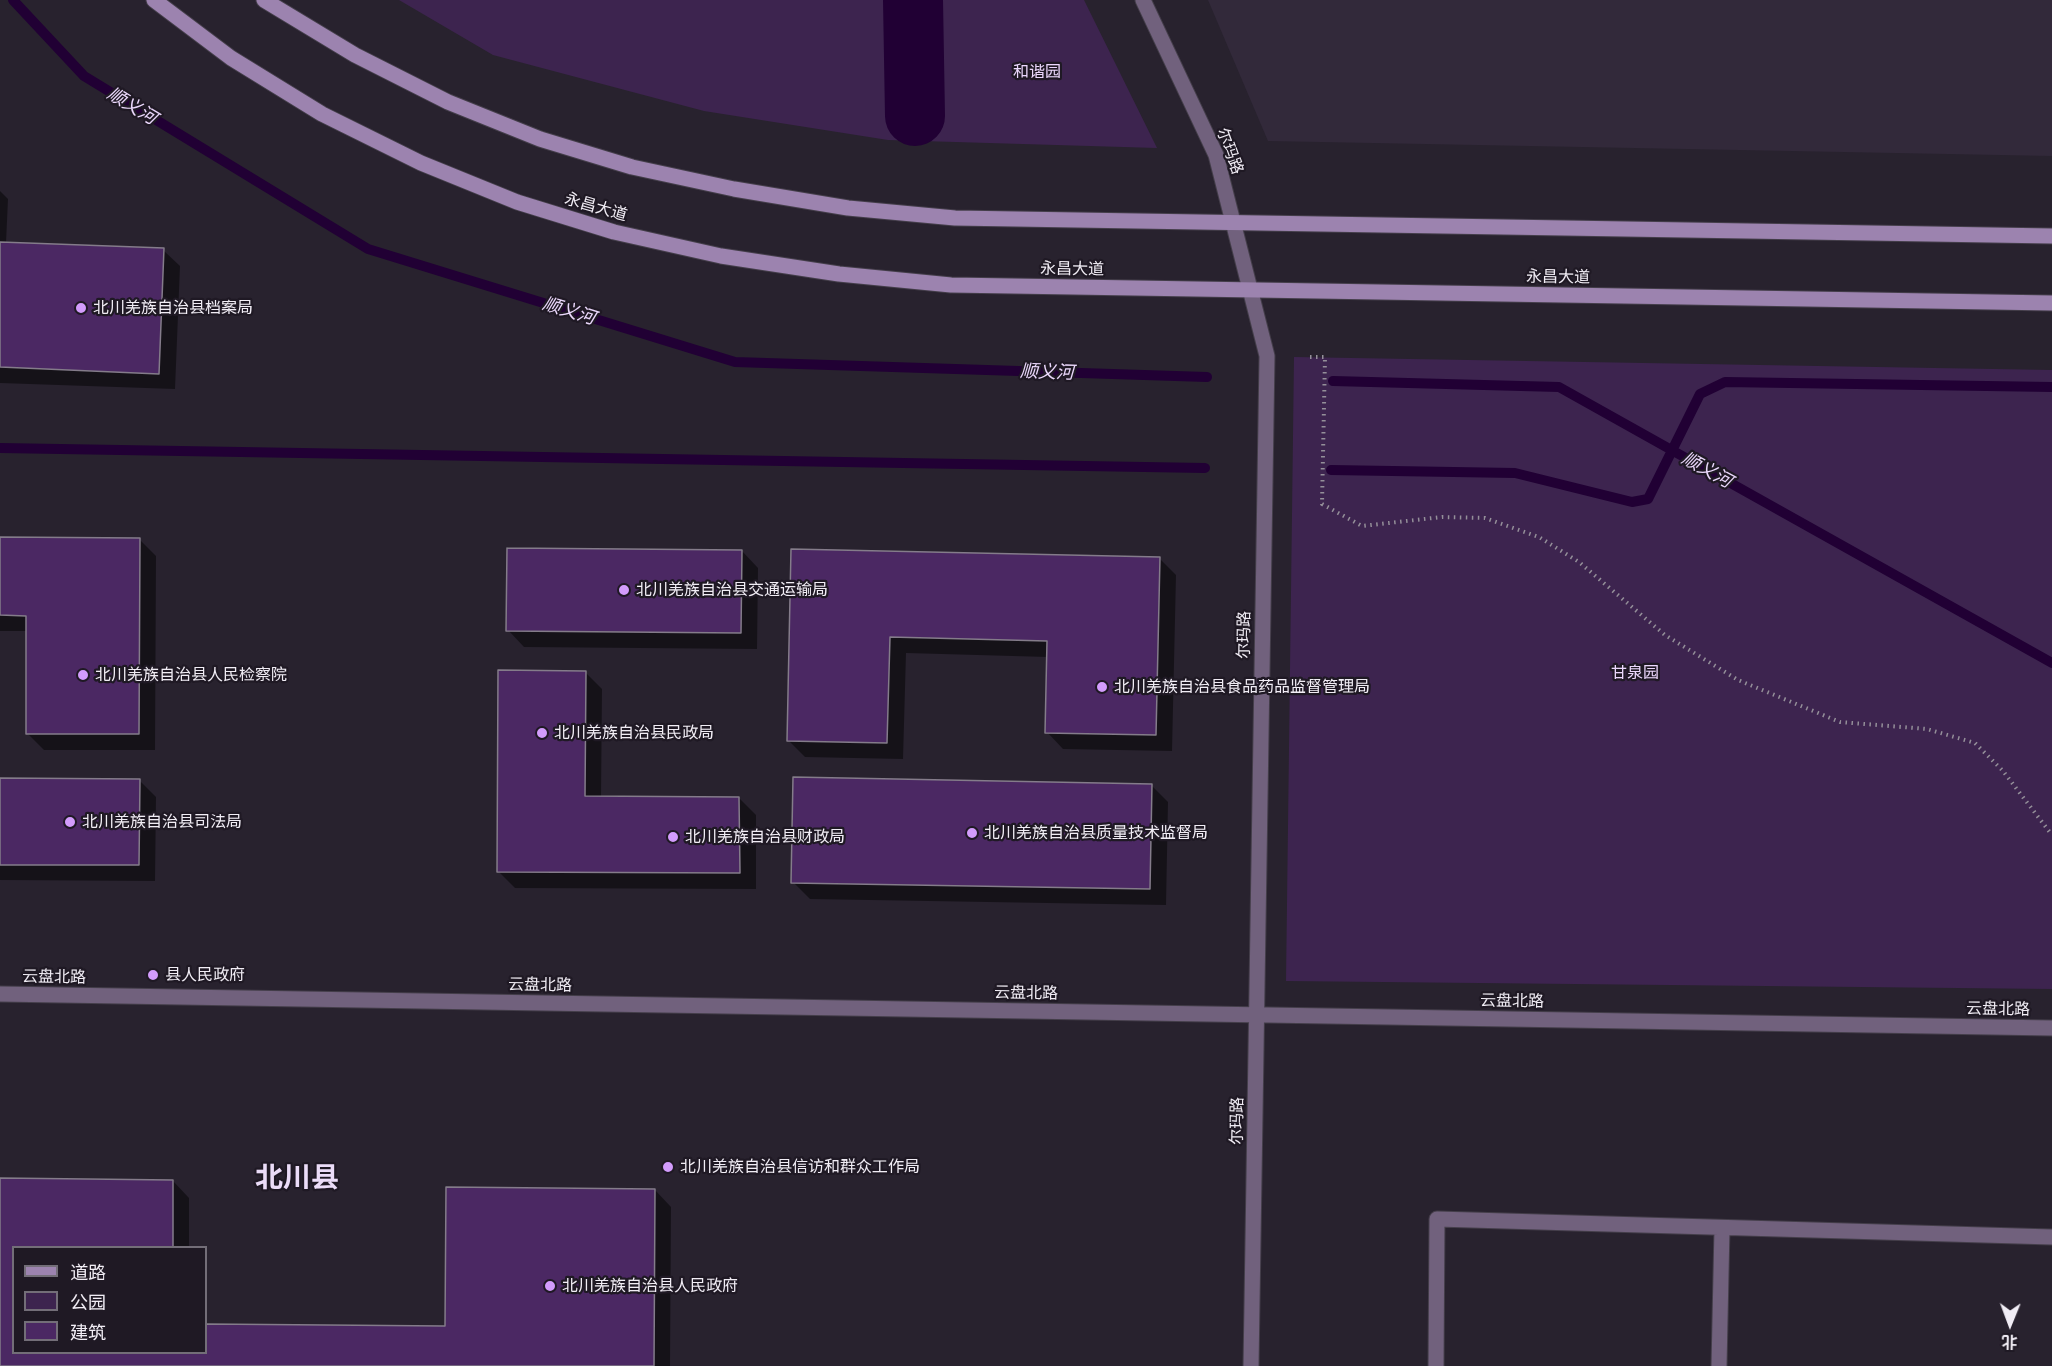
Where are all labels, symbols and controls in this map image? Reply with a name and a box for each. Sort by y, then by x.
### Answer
park label: 和谐园 [1013,62,1061,82]
water label: 顺义河 [103,83,161,129]
street label: 尔玛路 [1213,125,1247,177]
street label: 永昌大道 [563,189,629,225]
street label: 永昌大道 [1040,259,1104,279]
street label: 永昌大道 [1526,267,1590,287]
water label: 顺义河 [540,293,598,329]
place label: 北川羌族自治县档案局 [93,298,253,318]
marker: 北川羌族自治县档案局 [74,301,88,315]
water label: 顺义河 [1020,360,1074,384]
water label: 顺义河 [1678,447,1736,493]
place label: 北川羌族自治县交通运输局 [636,580,828,600]
marker: 北川羌族自治县交通运输局 [617,583,631,597]
street label: 尔玛路 [1234,611,1254,659]
park label: 甘泉园 [1611,663,1659,683]
place label: 北川羌族自治县人民检察院 [95,665,287,685]
marker: 北川羌族自治县人民检察院 [76,668,90,682]
place label: 北川羌族自治县食品药品监督管理局 [1114,677,1370,697]
marker: 北川羌族自治县食品药品监督管理局 [1095,680,1109,694]
place label: 北川羌族自治县民政局 [554,723,714,743]
marker: 北川羌族自治县民政局 [535,726,549,740]
place label: 北川羌族自治县司法局 [82,812,242,832]
marker: 北川羌族自治县司法局 [63,815,77,829]
place label: 北川羌族自治县质量技术监督局 [984,823,1208,843]
marker: 北川羌族自治县质量技术监督局 [965,826,979,840]
place label: 北川羌族自治县财政局 [685,827,845,847]
marker: 北川羌族自治县财政局 [666,830,680,844]
place label: 县人民政府 [165,965,245,985]
street label: 云盘北路 [22,967,86,987]
marker: 县人民政府 [146,968,160,982]
street label: 云盘北路 [508,975,572,995]
street label: 云盘北路 [994,983,1058,1003]
street label: 云盘北路 [1480,991,1544,1011]
street label: 云盘北路 [1966,999,2030,1019]
street label: 尔玛路 [1227,1097,1247,1145]
place label: 北川羌族自治县信访和群众工作局 [680,1157,920,1177]
marker: 北川羌族自治县信访和群众工作局 [661,1160,675,1174]
district label: 北川县 [255,1161,339,1195]
legend [12,1246,207,1354]
text: 道路 [70,1261,106,1283]
place label: 北川羌族自治县人民政府 [562,1276,738,1296]
marker: 北川羌族自治县人民政府 [543,1279,557,1293]
text: 公园 [70,1291,106,1313]
north arrow [1980,1294,2040,1354]
text: 建筑 [70,1321,106,1343]
text: 北 [2002,1332,2018,1352]

